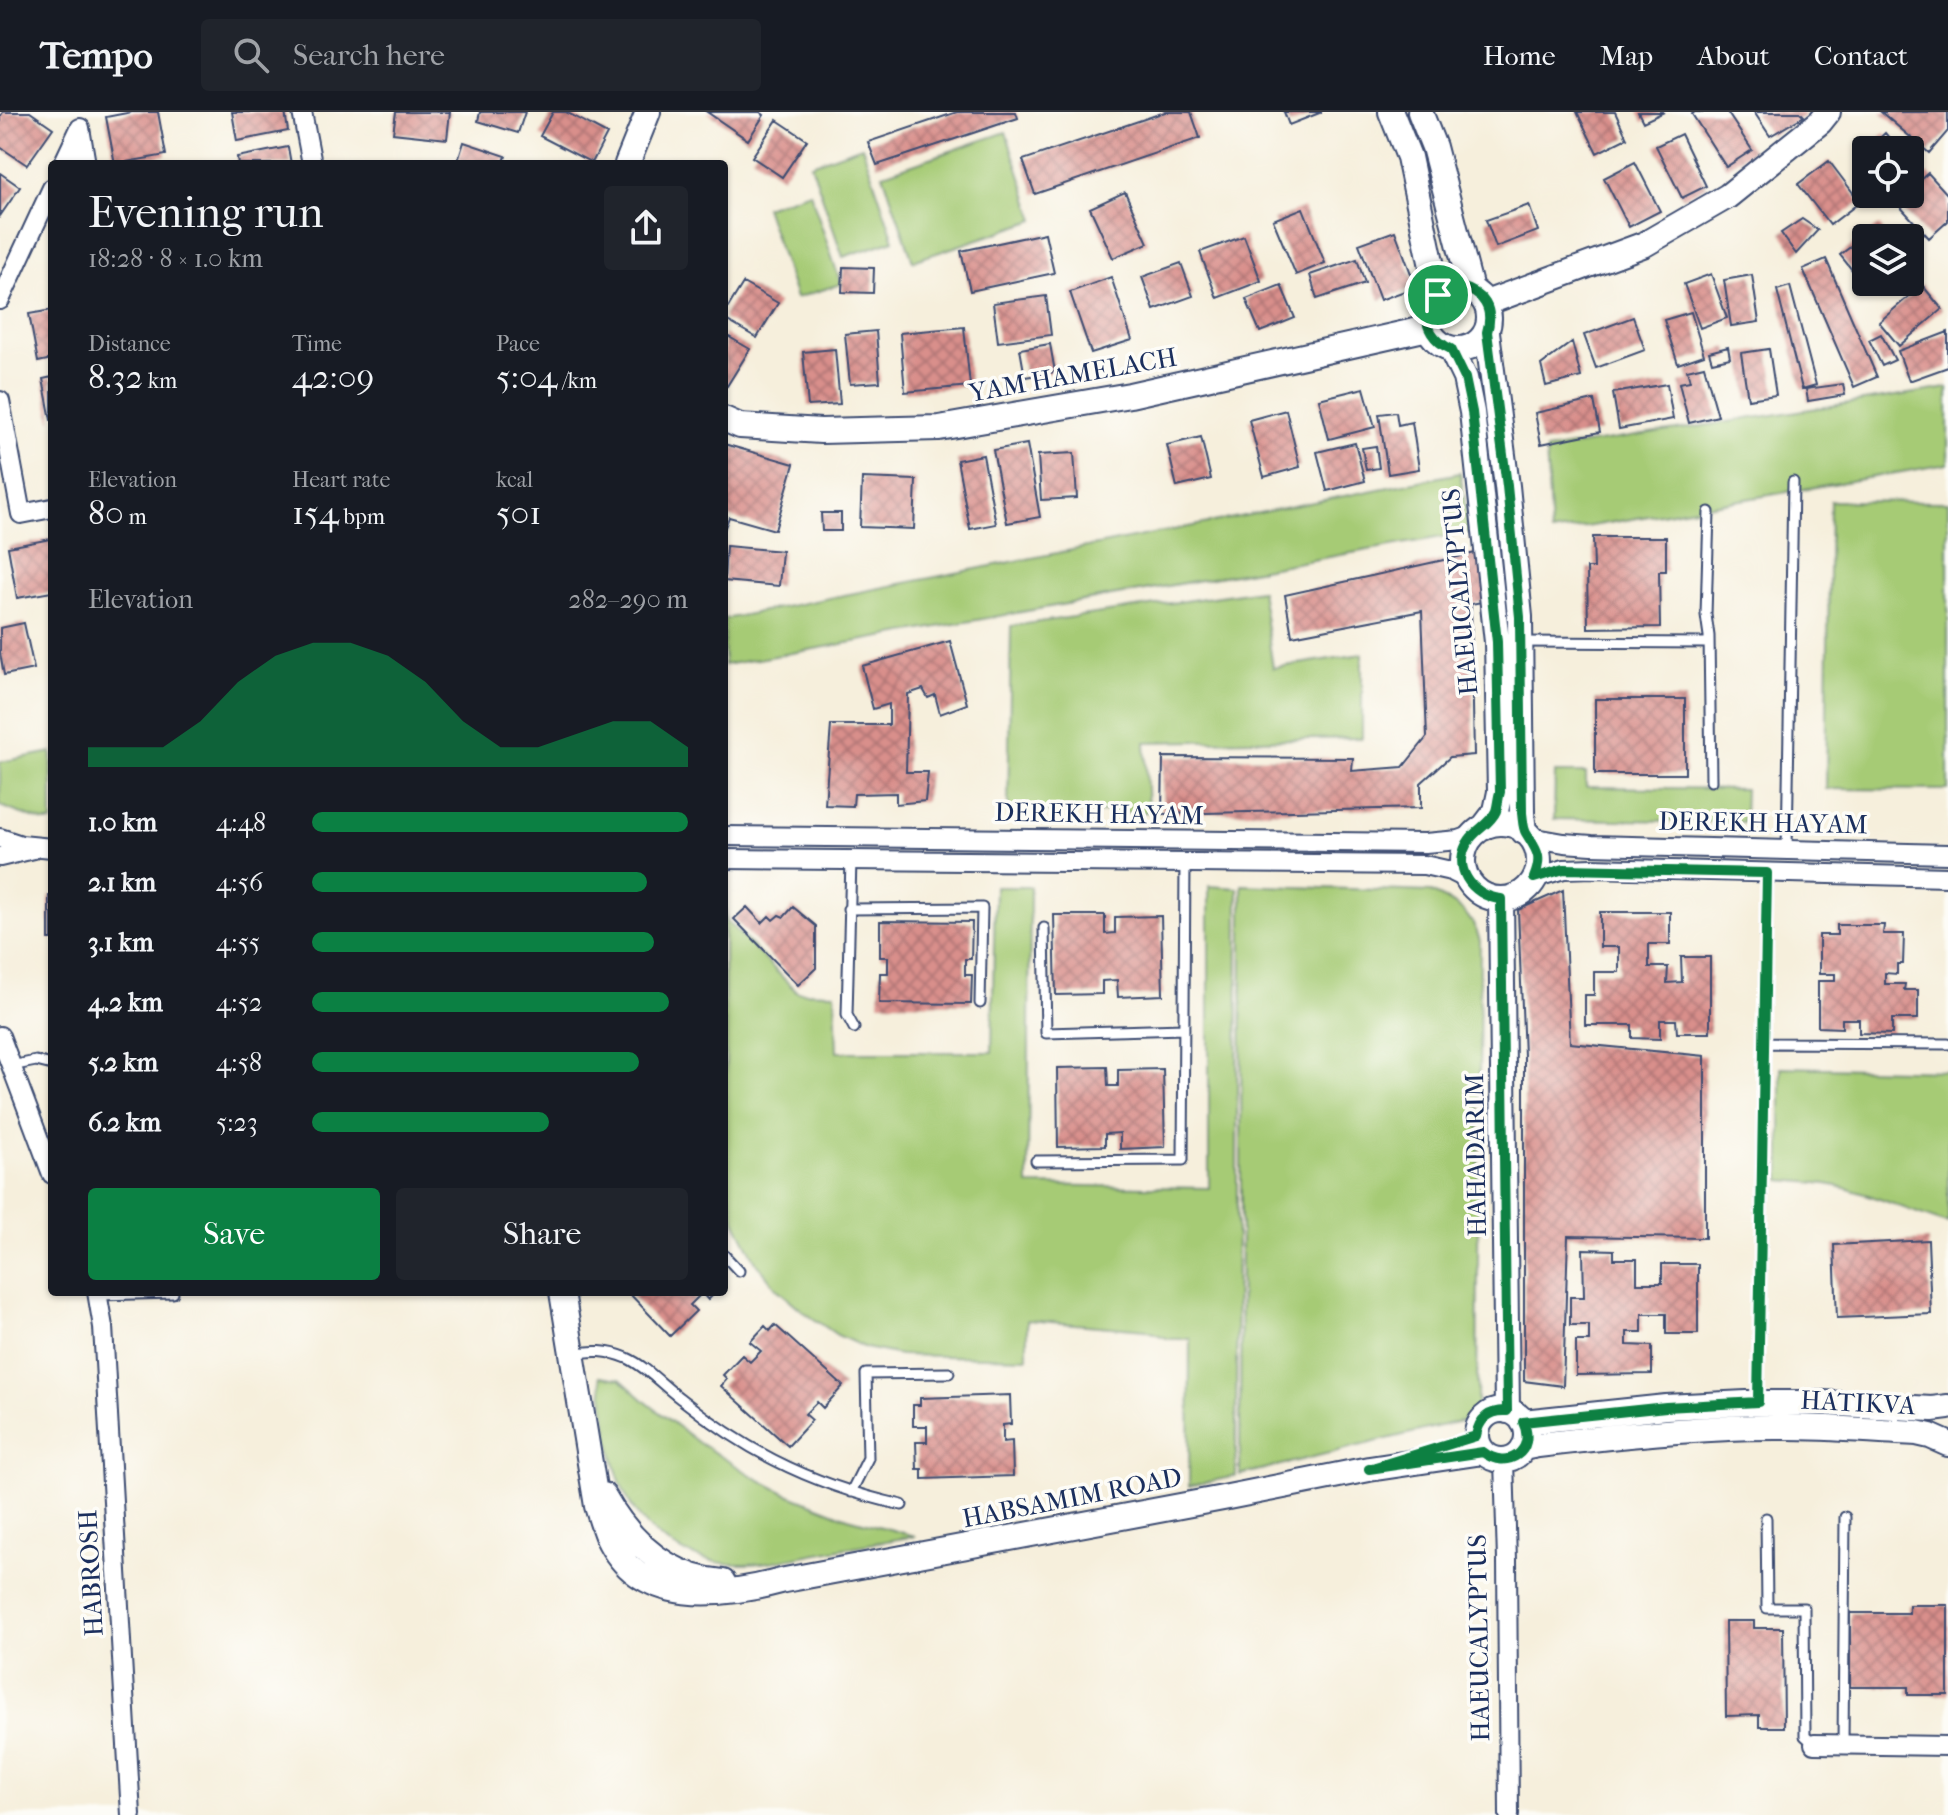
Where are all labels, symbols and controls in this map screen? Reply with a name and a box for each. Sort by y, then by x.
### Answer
search box [201,19,761,91]
text: Tempo [40,33,153,78]
icon: search [229,33,273,77]
text: Search here [293,38,445,73]
text: Home [1483,39,1556,72]
text: Map [1600,39,1653,72]
text: About [1697,39,1770,72]
text: Contact [1814,39,1908,72]
map controls [1852,136,1924,296]
button: locate [1852,136,1924,208]
button: share [604,186,688,270]
text: Evening run [88,187,323,238]
button: layers [1852,224,1924,296]
text: 18:28 · 8 × 1.0 km [88,243,263,274]
pin [1404,261,1472,329]
icon: arrive [1416,273,1460,317]
text: Distance [88,331,171,357]
text: Time [292,331,342,357]
text: Pace [496,331,540,357]
street label: YAM HAMELACH [966,341,1179,409]
text: 8.32 [88,357,143,397]
text: 42:09 [292,357,374,397]
text: 5:04 [496,357,557,397]
text: km [143,368,177,394]
text: /km [557,368,597,394]
text: Elevation [88,467,177,493]
text: Heart rate [292,467,391,493]
text: kcal [496,467,533,493]
street label: HAEUCALYPTUS [1436,487,1484,697]
text: 80 [88,493,124,533]
text: 154 [292,493,339,533]
text: 501 [496,493,541,533]
text: m [124,504,147,530]
text: bpm [339,504,385,530]
text: Elevation [88,584,193,615]
text: 282–290 m [568,584,688,615]
street label: DEREKH HAYAM [994,797,1204,831]
street label: DEREKH HAYAM [1658,806,1868,840]
text: 1.0 km [88,807,157,838]
text: 4:48 [216,807,266,838]
text: 2.1 km [88,867,156,898]
text: 4:56 [216,867,263,898]
text: 3.1 km [88,927,154,958]
text: 4:55 [216,927,260,958]
text: 4.2 km [88,987,163,1018]
text: 4:52 [216,987,262,1018]
text: 5.2 km [88,1047,158,1078]
text: 4:58 [216,1047,262,1078]
street label: HAHADARIM [1459,1073,1493,1237]
text: 6.2 km [88,1107,161,1138]
text: 5:23 [216,1107,258,1138]
button: Save [88,1188,380,1280]
button: Share [396,1188,688,1280]
street label: HATIKVA [1800,1385,1917,1422]
street label: HABSAMIM ROAD [960,1462,1184,1534]
street label: HABROSH [72,1509,110,1637]
street label: HAEUCALYPTUS [1462,1534,1496,1742]

